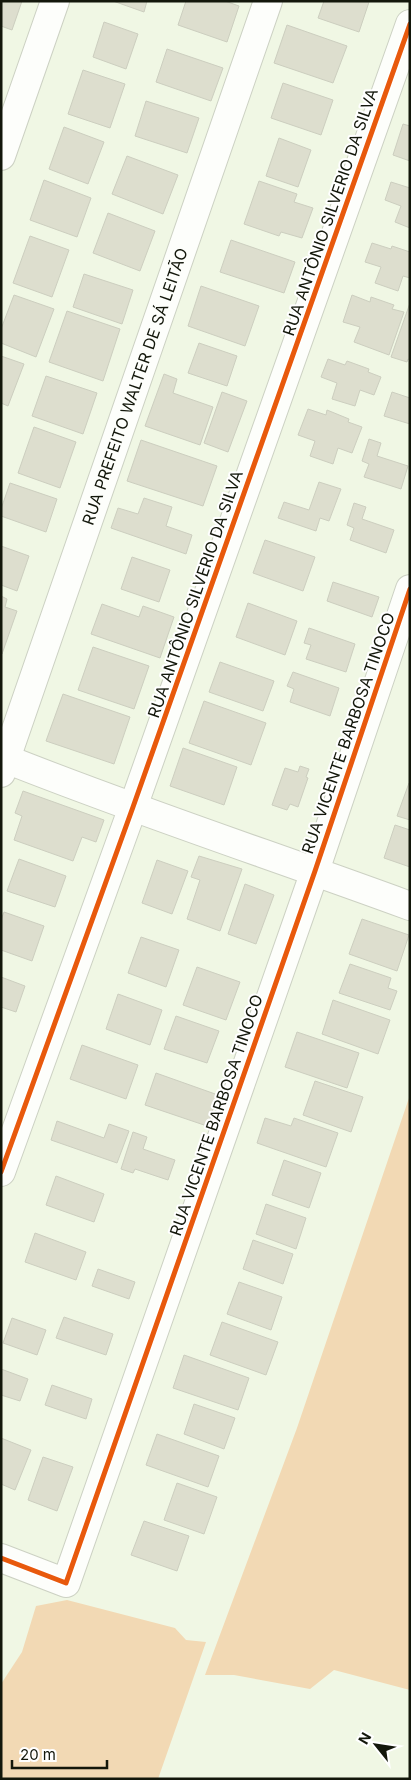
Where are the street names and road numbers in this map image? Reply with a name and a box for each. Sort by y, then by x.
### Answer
street label: RUA ANTÔNIO SILVERIO DA SILVA [278,86,382,338]
street label: RUA PREFEITO WALTER DE SÁ LEITÃO [78,245,192,528]
street label: RUA ANTÔNIO SILVERIO DA SILVA [143,468,247,720]
street label: RUA VICENTE BARBOSA TINOCO [297,610,399,856]
street label: RUA VICENTE BARBOSA TINOCO [165,992,267,1238]

